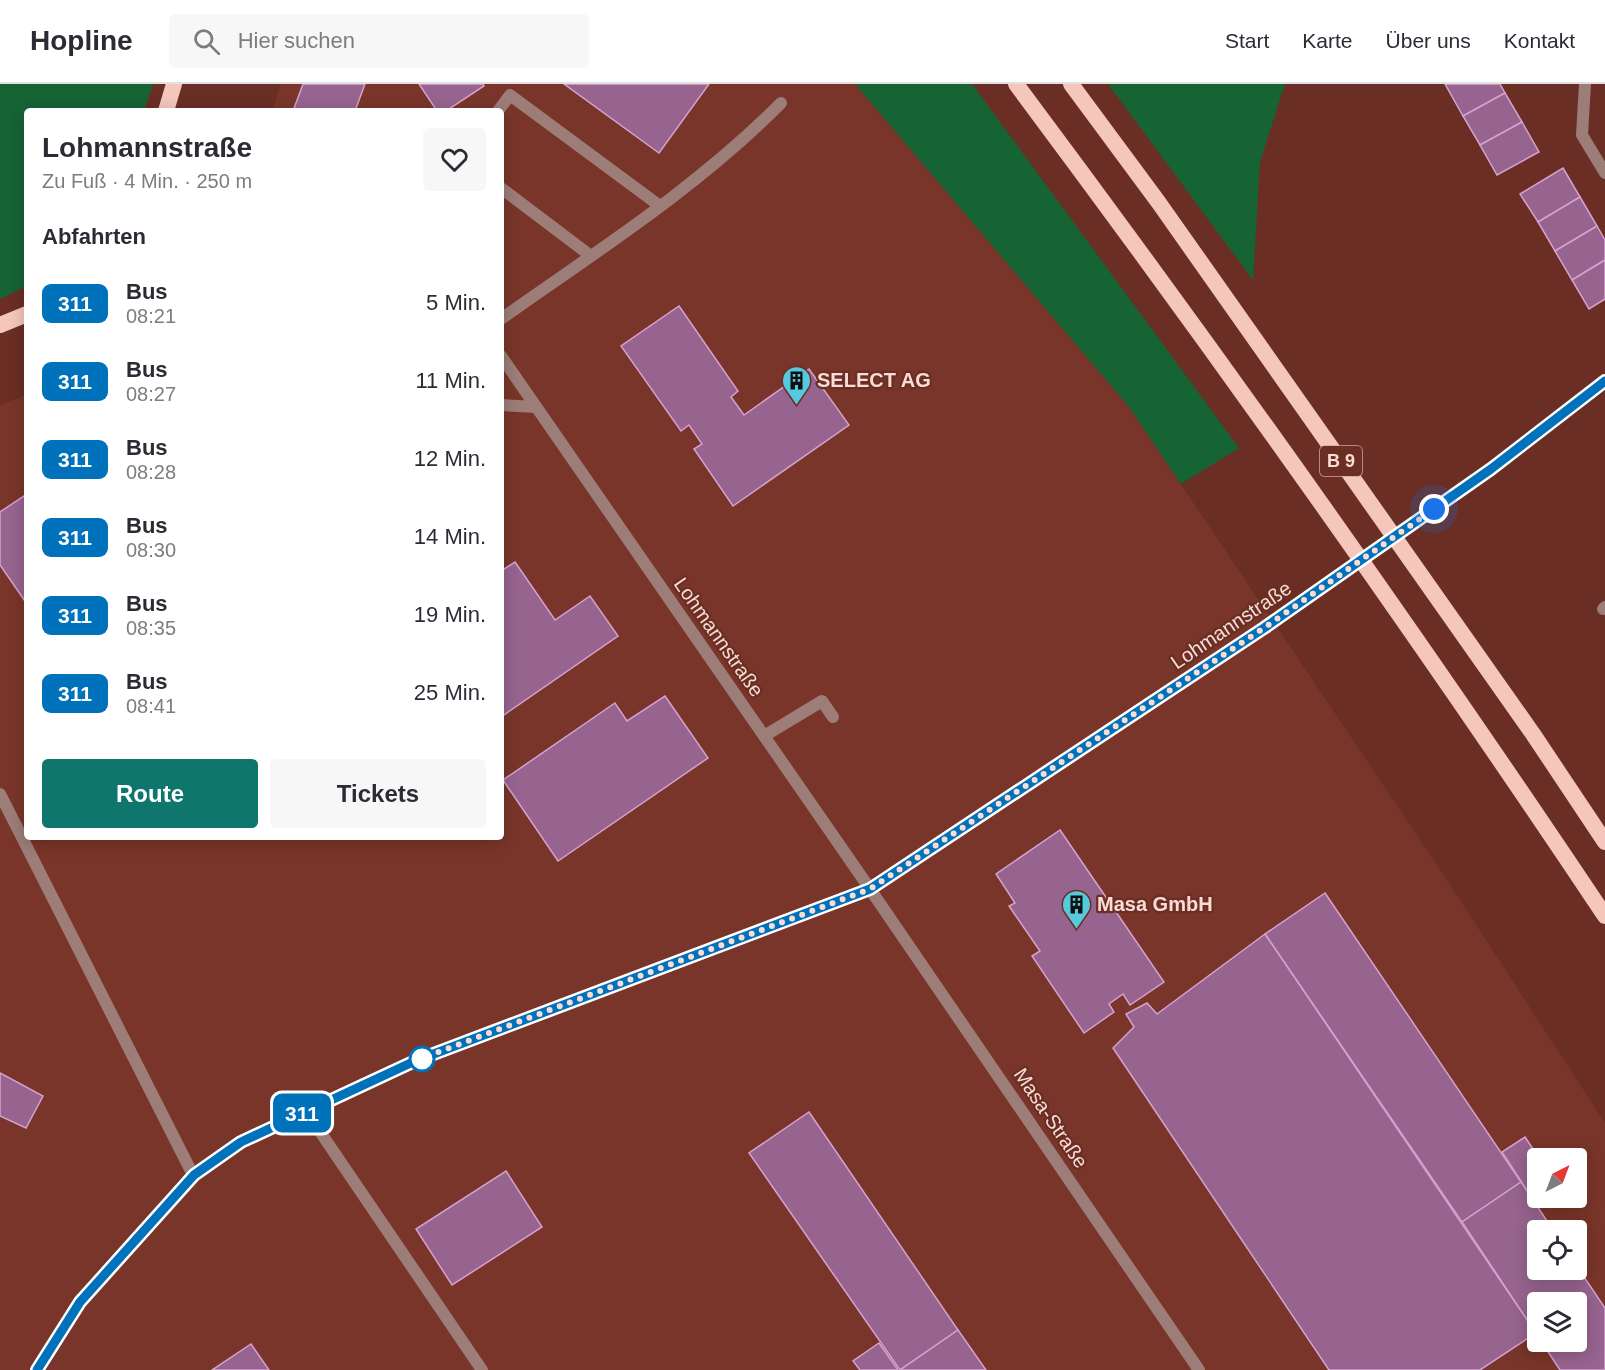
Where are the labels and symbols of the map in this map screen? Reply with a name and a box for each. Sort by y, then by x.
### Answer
building icon: SELECT AG [780,364,812,406]
place label: SELECT AG [817,369,931,391]
road number: B 9 [1320,446,1362,476]
your location [1419,494,1449,524]
street label: Lohmannstraße [670,573,768,701]
street label: Lohmannstraße [1167,577,1295,673]
building icon: Masa GmbH [1060,888,1092,930]
place label: Masa GmbH [1097,893,1213,915]
unlabelled marker [409,1046,435,1072]
street label: Masa-Straße [1010,1064,1092,1172]
line badge: 311 [268,1094,336,1132]
north arrow [1527,1148,1587,1208]

